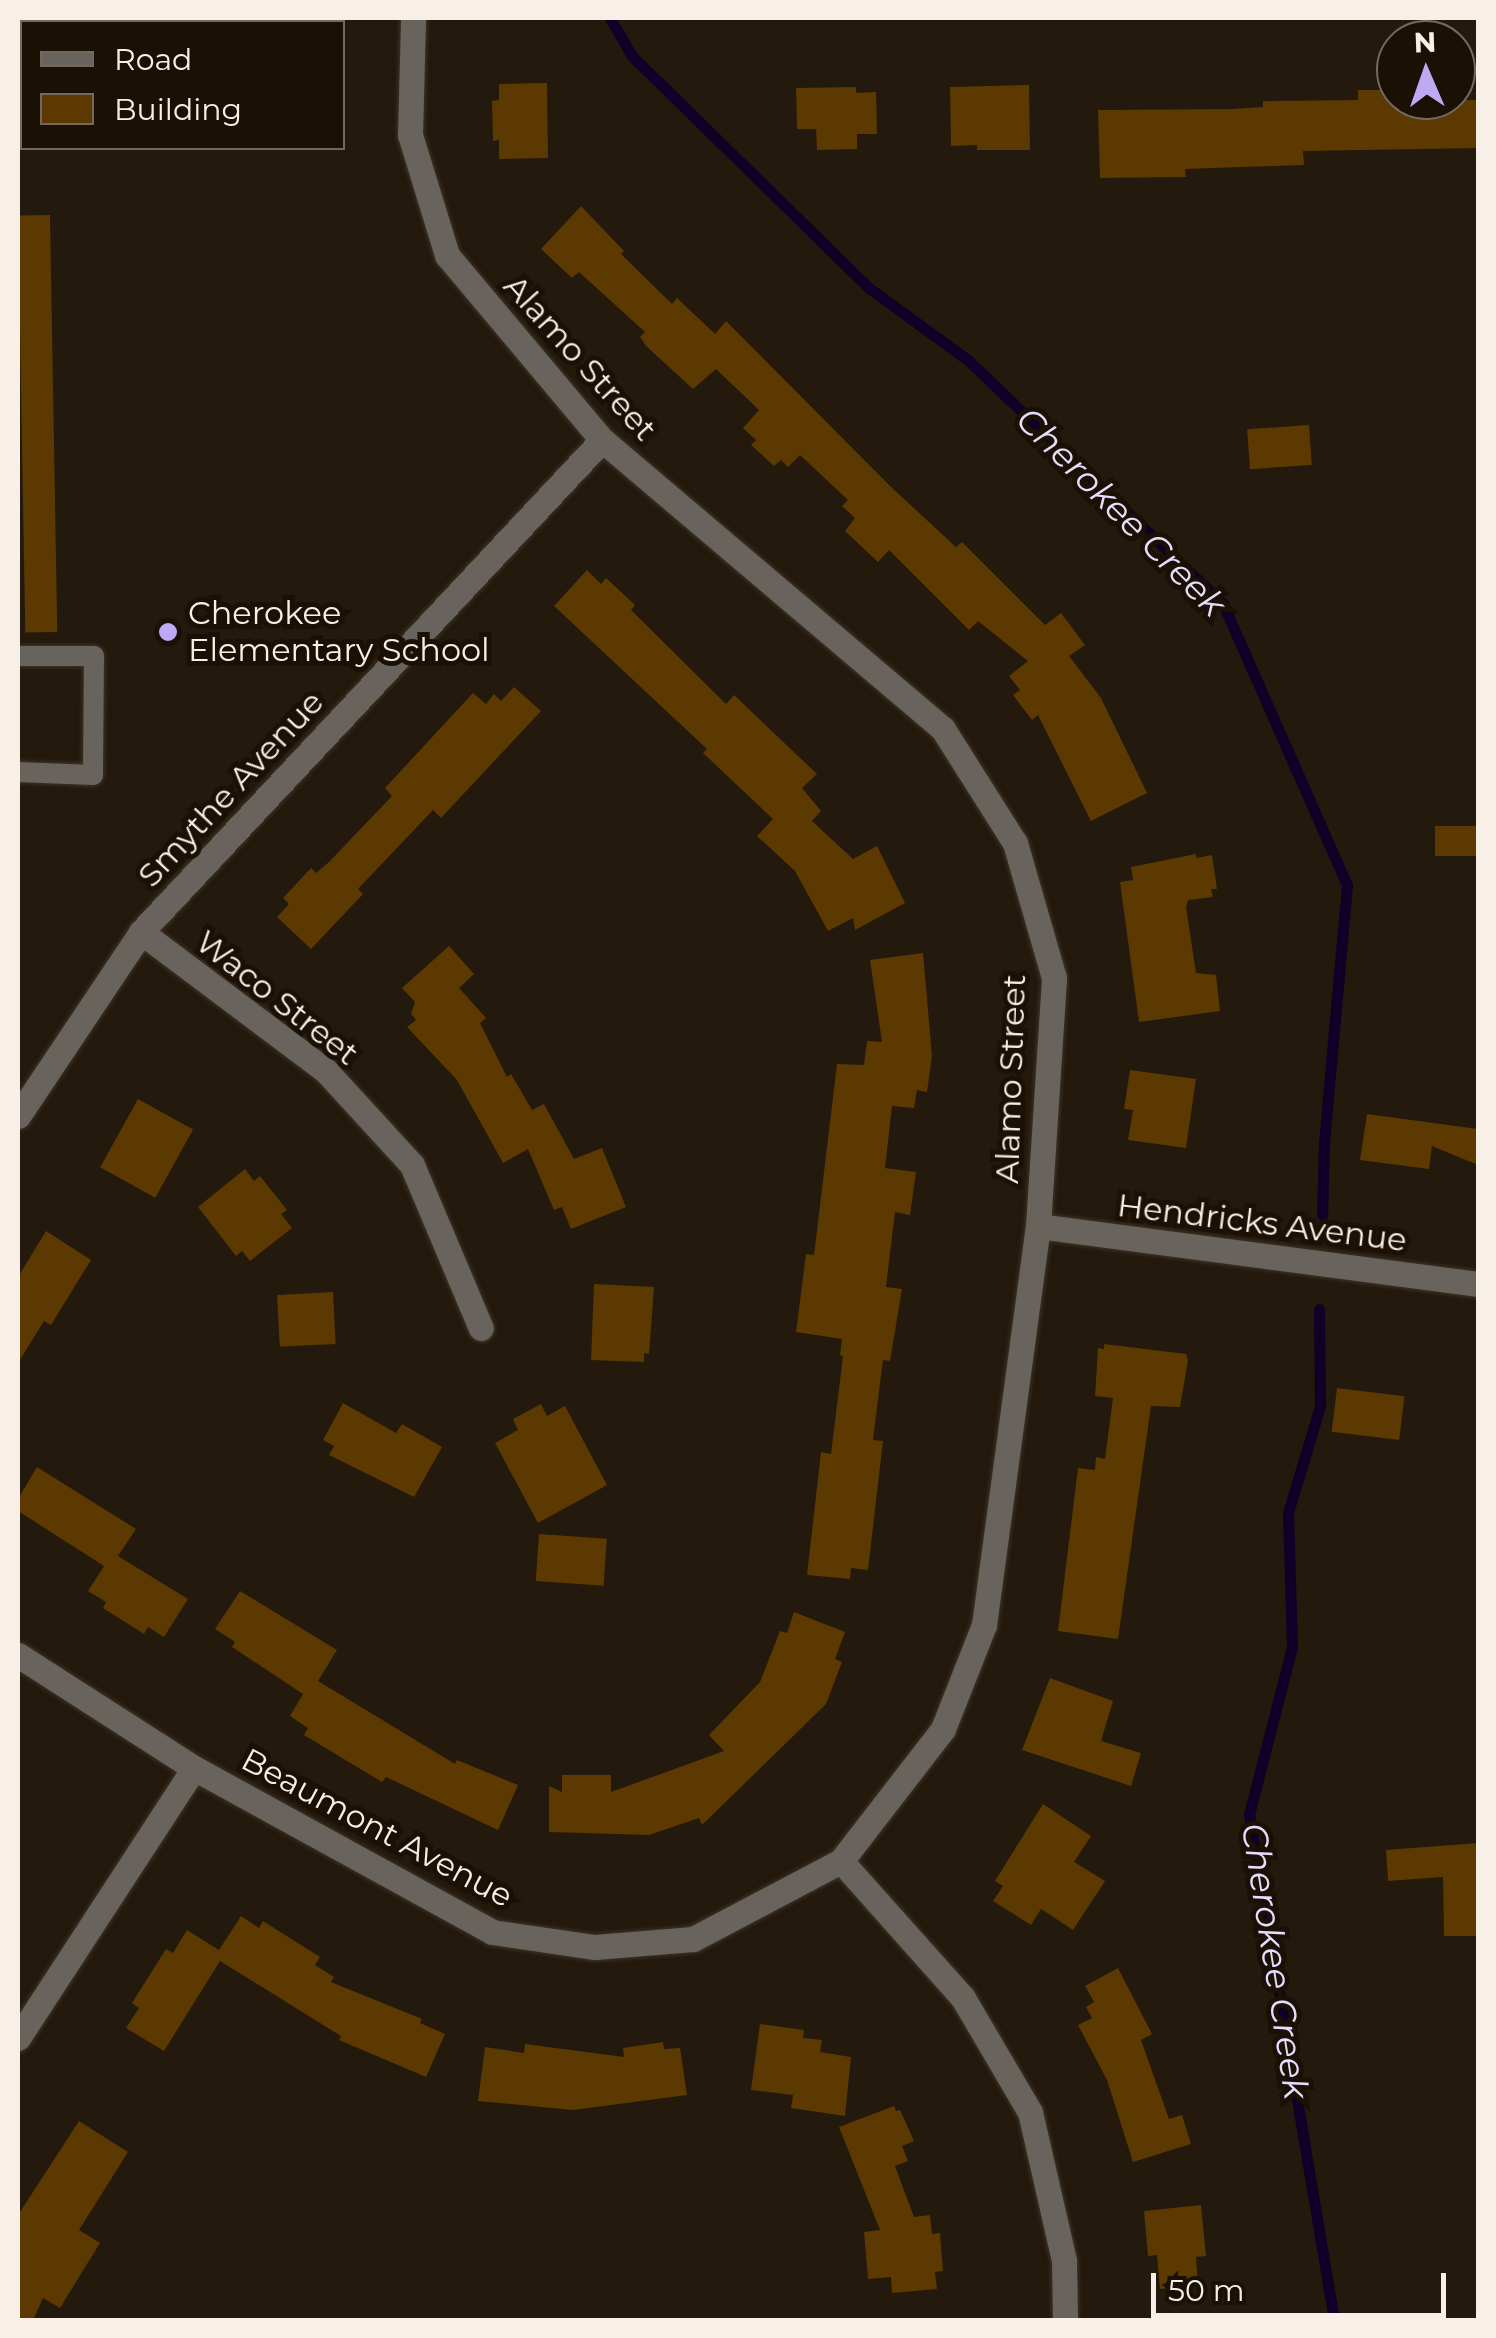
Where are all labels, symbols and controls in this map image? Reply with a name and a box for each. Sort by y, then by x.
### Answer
legend [20,20,345,150]
north arrow [1376,20,1476,120]
text: N [1413,25,1437,59]
text: Road [114,41,192,78]
text: Building [114,91,242,128]
street label: Alamo Street [496,267,664,449]
water label: Cherokee Creek [1008,399,1234,625]
place label: Cherokee Elementary School [188,595,490,670]
marker: Cherokee Elementary School [157,621,179,643]
street label: Smythe Avenue [130,683,332,895]
street label: Waco Street [188,923,366,1073]
street label: Alamo Street [988,974,1034,1184]
street label: Hendricks Avenue [1115,1186,1409,1260]
street label: Beaumont Avenue [235,1740,519,1916]
water label: Cherokee Creek [1232,1820,1318,2102]
scale bar [1156,2253,1451,2315]
text: 50 m [1168,2272,1245,2309]

